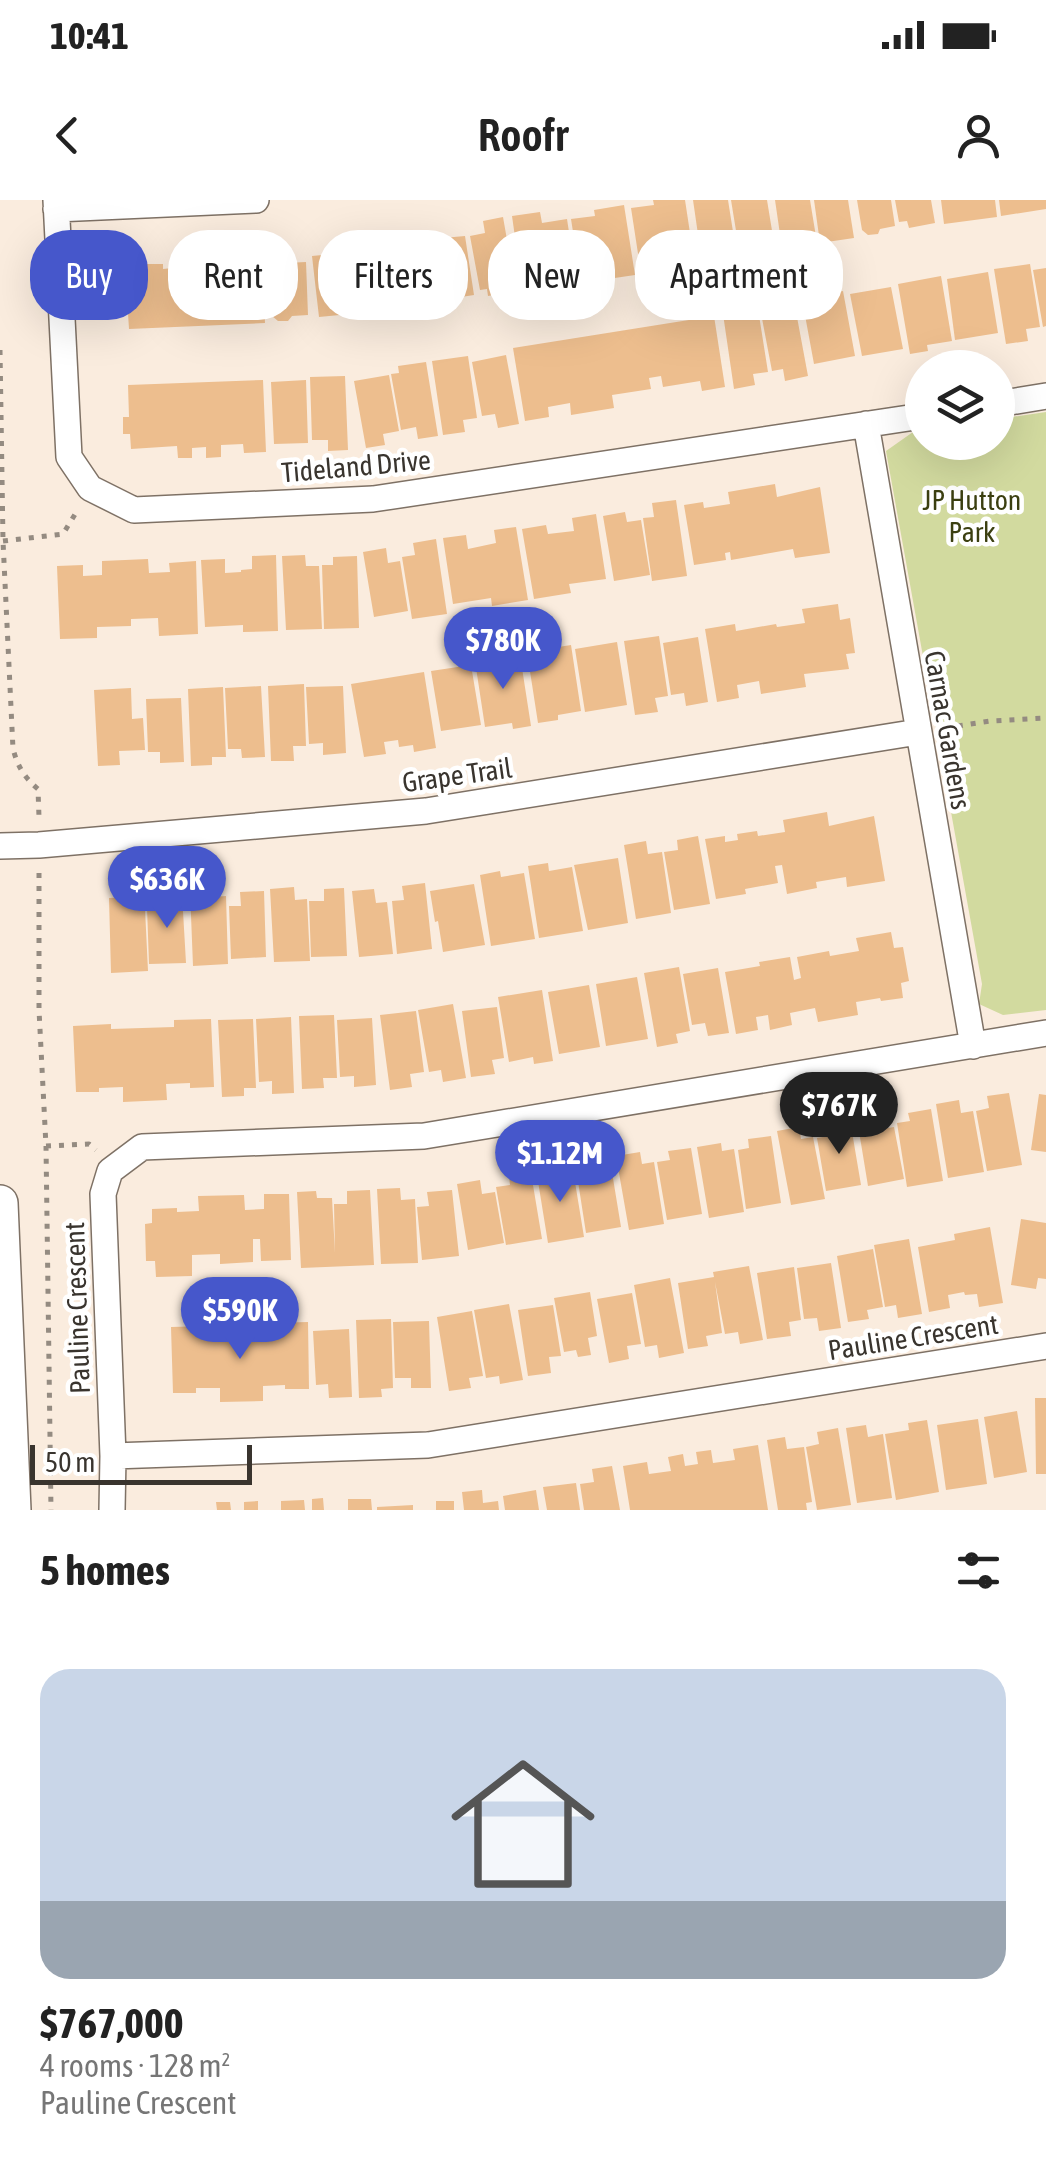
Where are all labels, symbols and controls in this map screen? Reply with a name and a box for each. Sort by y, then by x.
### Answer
text: 10:41 [50,14,129,57]
icon: back [40,108,95,163]
icon: person [951,108,1006,163]
text: Roofr [478,109,568,161]
chip: Buy [30,230,148,320]
chip: Rent [168,230,298,320]
chip: Filters [318,230,468,320]
chip: New [488,230,615,320]
chip: Apartment [635,230,843,320]
map controls [905,350,1015,460]
button: layers [905,350,1015,460]
street label: Tideland Drive [280,444,432,488]
park label: JP Hutton Park [923,484,1021,548]
pin: $780K [433,607,573,692]
text: $780K [466,621,540,658]
street label: Carnac Gardens [918,648,978,812]
street label: Grape Trail [400,751,515,799]
pin: $636K [97,846,237,931]
text: $636K [130,860,204,897]
pin: $767K [769,1072,909,1157]
text: $767K [802,1086,876,1123]
pin: $1.12M [479,1120,641,1205]
text: $1.12M [517,1134,603,1171]
street label: Pauline Crescent [58,1222,96,1394]
pin: $590K [170,1277,310,1362]
text: $590K [203,1291,277,1328]
street label: Pauline Crescent [826,1308,1000,1366]
scale bar [30,1440,252,1484]
text: 50 m [45,1446,95,1478]
icon: filters [951,1543,1006,1598]
text: 5 homes [40,1546,170,1594]
icon: home [433,1734,613,1914]
text: $767,000 [40,1999,184,2047]
text: 4 rooms · 128 m² [40,2047,230,2084]
text: Pauline Crescent [40,2084,236,2121]

